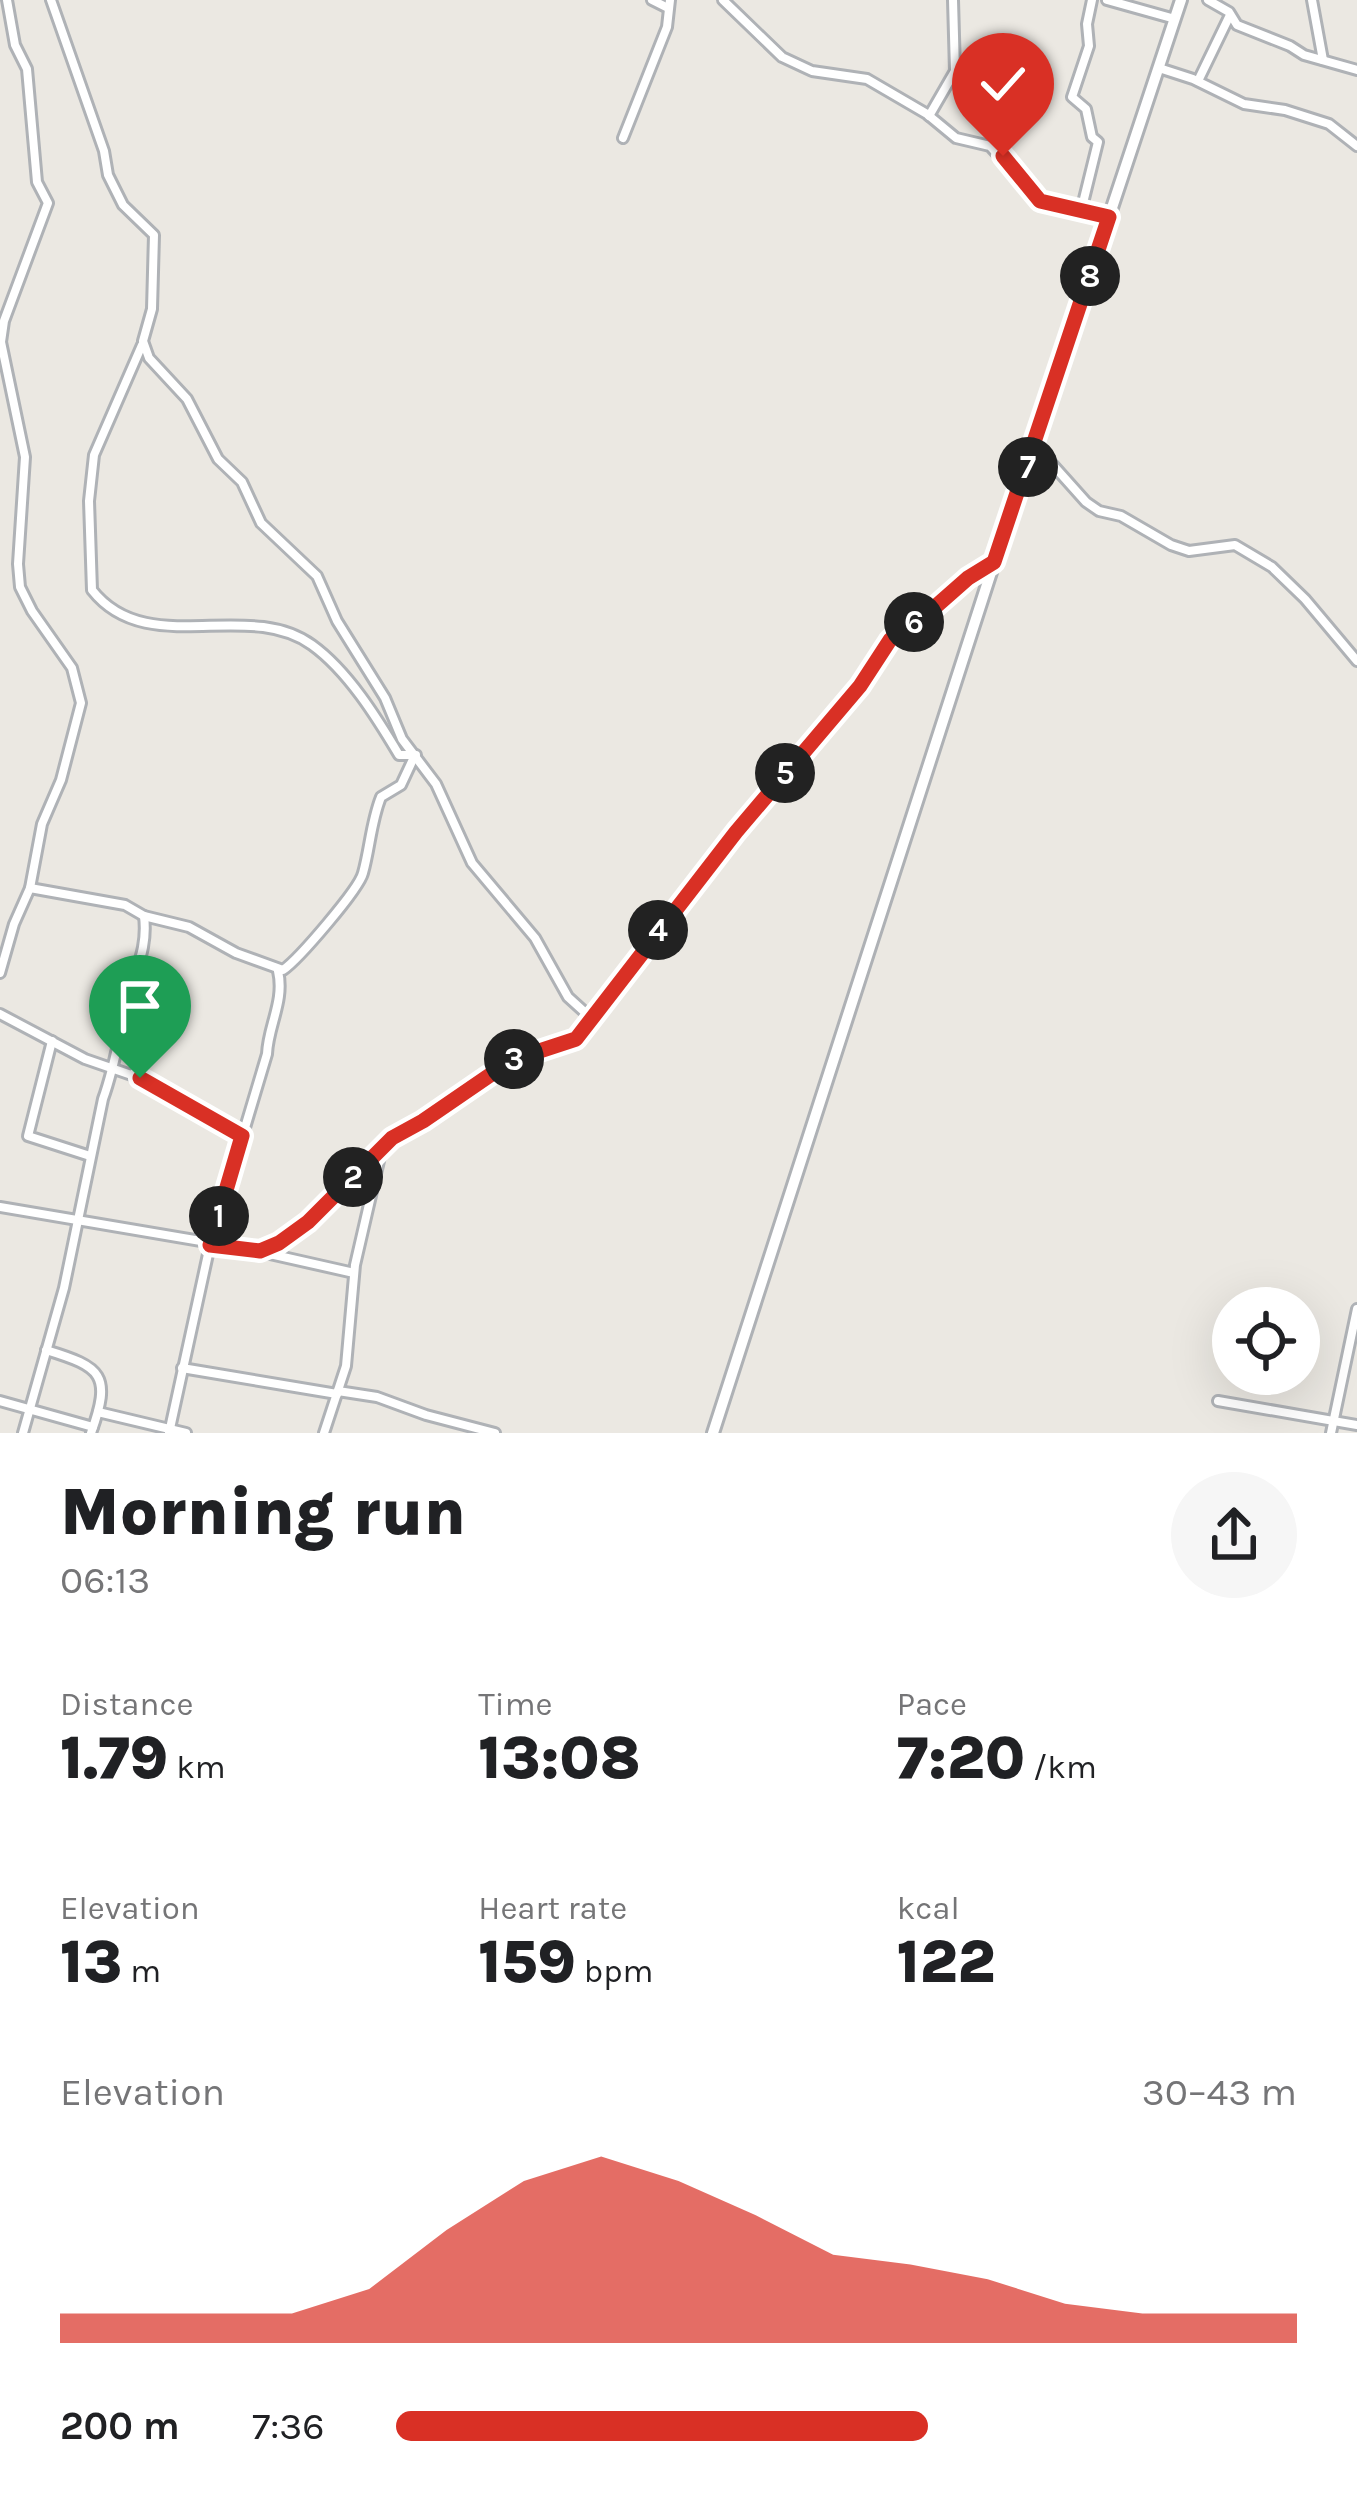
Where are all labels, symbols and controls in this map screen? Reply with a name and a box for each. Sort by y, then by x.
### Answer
pin [952,33,1054,156]
icon: check [970,51,1036,117]
pin: 8 [1060,246,1120,306]
text: 8 [1079,257,1101,295]
pin: 7 [998,437,1058,497]
text: 7 [1020,448,1036,486]
pin: 6 [884,592,944,652]
text: 6 [904,603,924,641]
pin: 5 [755,743,815,803]
text: 5 [775,754,795,792]
pin: 4 [628,900,688,960]
text: 4 [648,911,668,949]
pin [89,955,191,1078]
icon: arrive [107,973,173,1039]
pin: 3 [484,1029,544,1089]
text: 3 [504,1040,524,1078]
pin: 2 [323,1147,383,1207]
text: 2 [343,1158,363,1196]
pin: 1 [189,1186,249,1246]
text: 1 [213,1197,225,1235]
map controls [1212,1287,1320,1395]
button: locate [1212,1287,1320,1395]
button: share [1171,1472,1297,1598]
text: Morning run [60,1473,466,1551]
text: 06:13 [60,1557,150,1603]
text: Distance [60,1685,193,1723]
text: Time [478,1685,553,1723]
text: Pace [897,1685,967,1723]
text: 1.79 [60,1723,168,1793]
text: 13:08 [478,1723,641,1793]
text: 7:20 [897,1723,1025,1793]
text: km [168,1748,226,1786]
text: /km [1025,1748,1097,1786]
text: Elevation [60,1889,200,1927]
text: Heart rate [478,1889,627,1927]
text: kcal [897,1889,960,1927]
text: 13 [60,1927,122,1997]
text: 159 [478,1927,576,1997]
text: 122 [897,1927,996,1997]
text: m [122,1952,161,1990]
text: bpm [576,1952,653,1990]
text: Elevation [60,2069,225,2115]
text: 30–43 m [1142,2069,1297,2115]
text: 200 m [60,2403,180,2449]
text: 7:36 [252,2403,325,2449]

